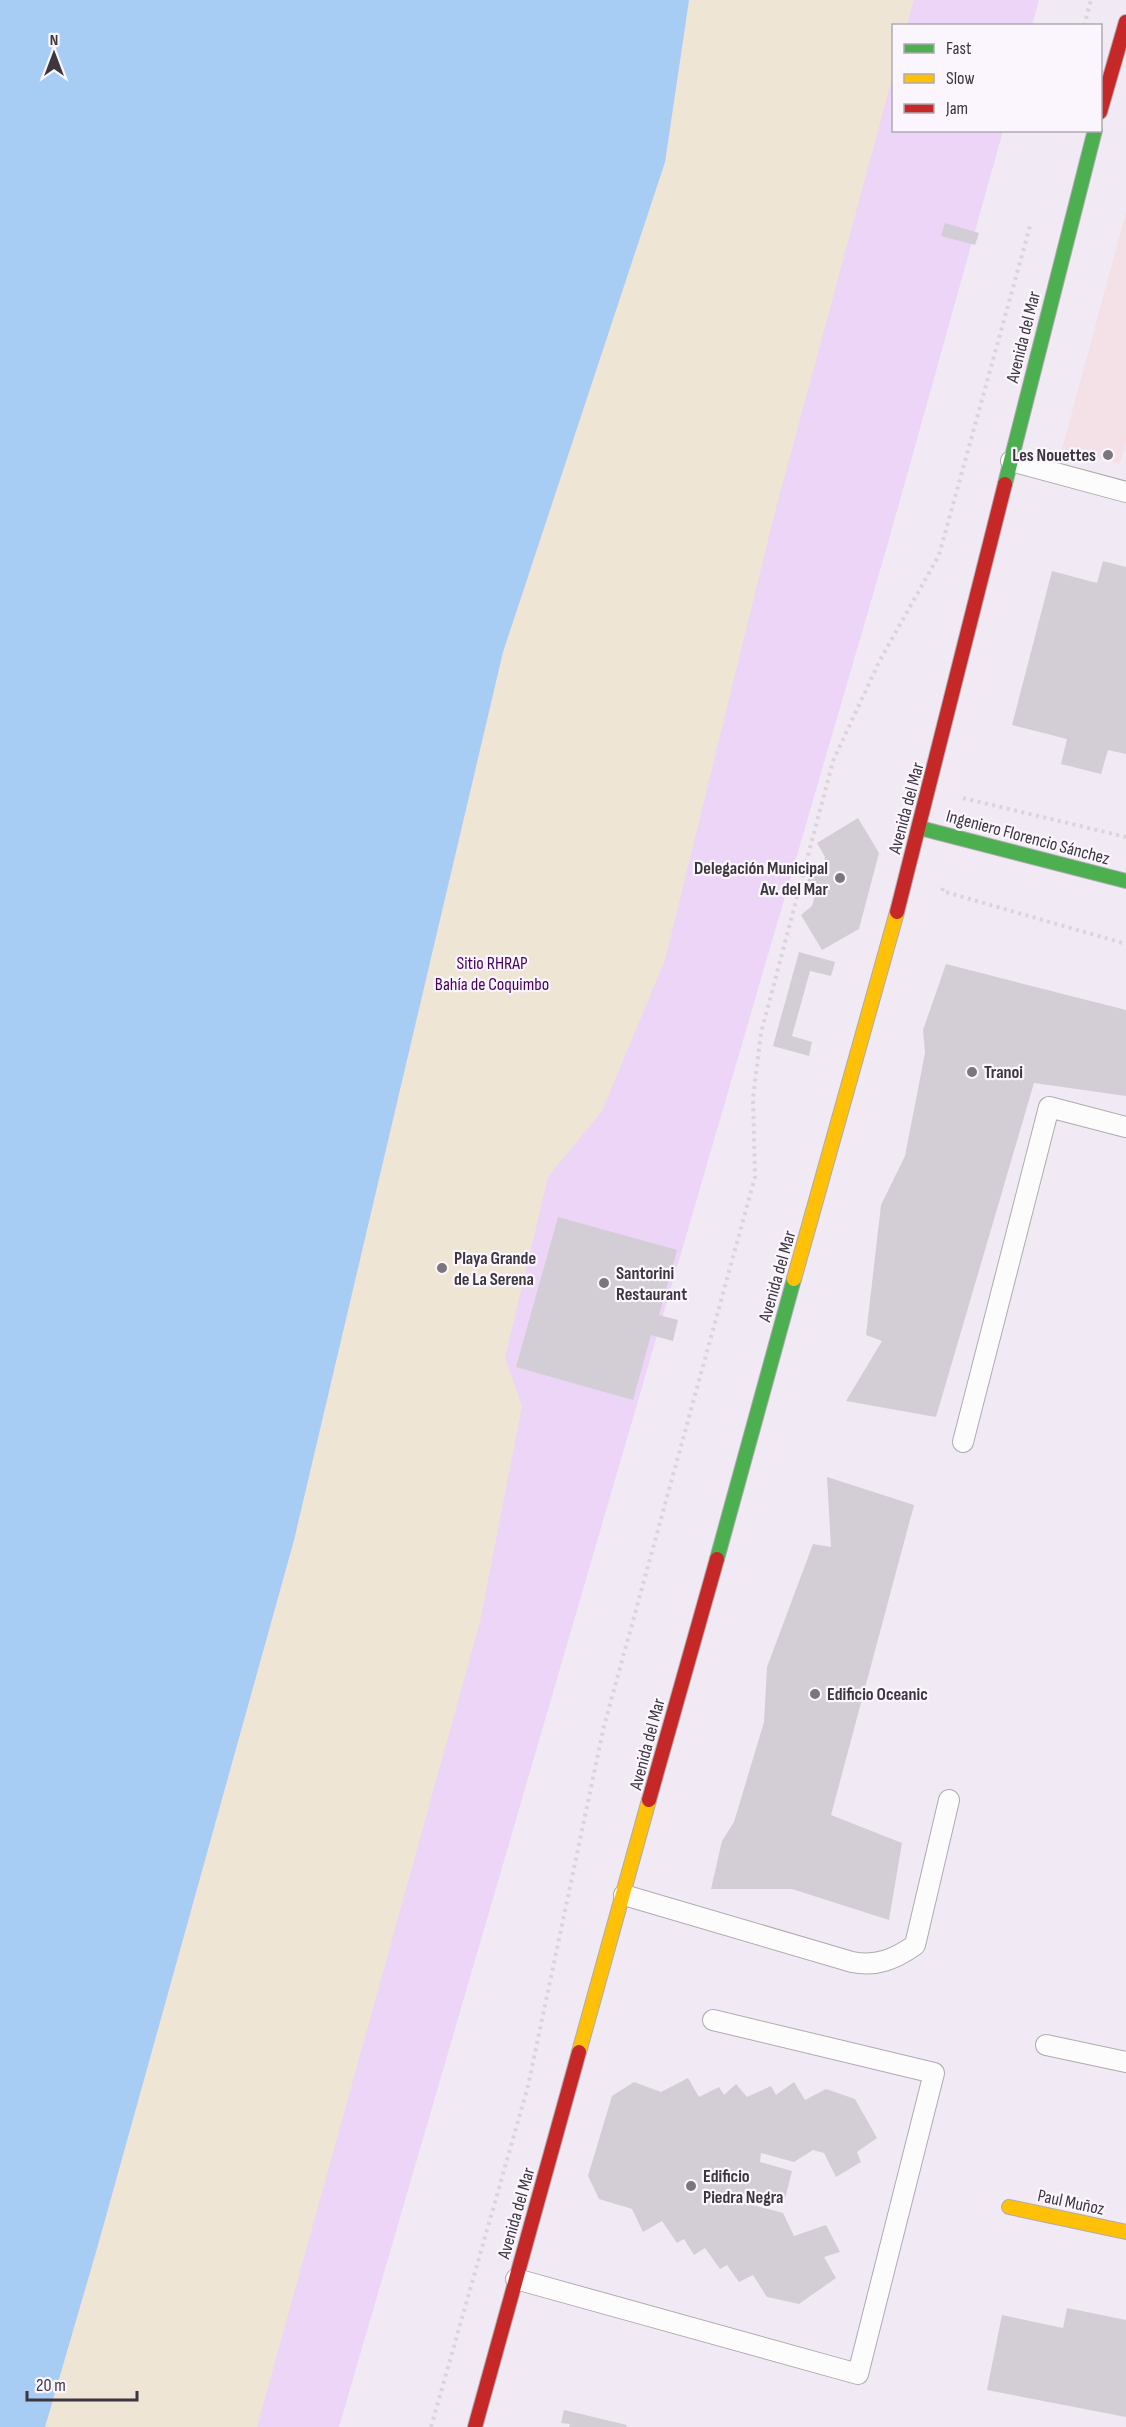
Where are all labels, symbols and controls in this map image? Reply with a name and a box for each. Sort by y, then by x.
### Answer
north arrow [24,24,84,84]
legend [892,24,1102,132]
text: N [50,31,58,50]
text: Fast [946,38,972,59]
text: Slow [946,68,975,89]
text: Jam [945,98,968,119]
street label: Avenida del Mar [1002,289,1045,386]
place label: Les Nouettes [1012,445,1096,466]
marker: Les Nouettes [1101,448,1115,462]
street label: Avenida del Mar [884,760,929,857]
street label: Ingeniero Florencio Sánchez [944,806,1112,870]
place label: Delegación Municipal Av. del Mar [694,858,828,900]
marker: Delegación Municipal Av. del Mar [833,871,847,885]
park label: Sitio RHRAP Bahía de Coquimbo [435,953,549,995]
place label: Tranoi [984,1062,1023,1083]
marker: Tranoi [965,1065,979,1079]
street label: Avenida del Mar [754,1228,800,1325]
place label: Playa Grande de La Serena [454,1248,536,1290]
marker: Playa Grande de La Serena [435,1261,449,1275]
place label: Santorini Restaurant [616,1263,687,1305]
marker: Santorini Restaurant [597,1276,611,1290]
place label: Edificio Oceanic [827,1684,928,1705]
marker: Edificio Oceanic [808,1687,822,1701]
street label: Avenida del Mar [625,1696,670,1793]
street label: Avenida del Mar [493,2165,539,2262]
place label: Edificio Piedra Negra [703,2166,783,2208]
marker: Edificio Piedra Negra [684,2179,698,2193]
street label: Paul Muñoz [1036,2185,1107,2220]
scale bar [27,2364,136,2402]
text: 20 m [36,2375,66,2396]

